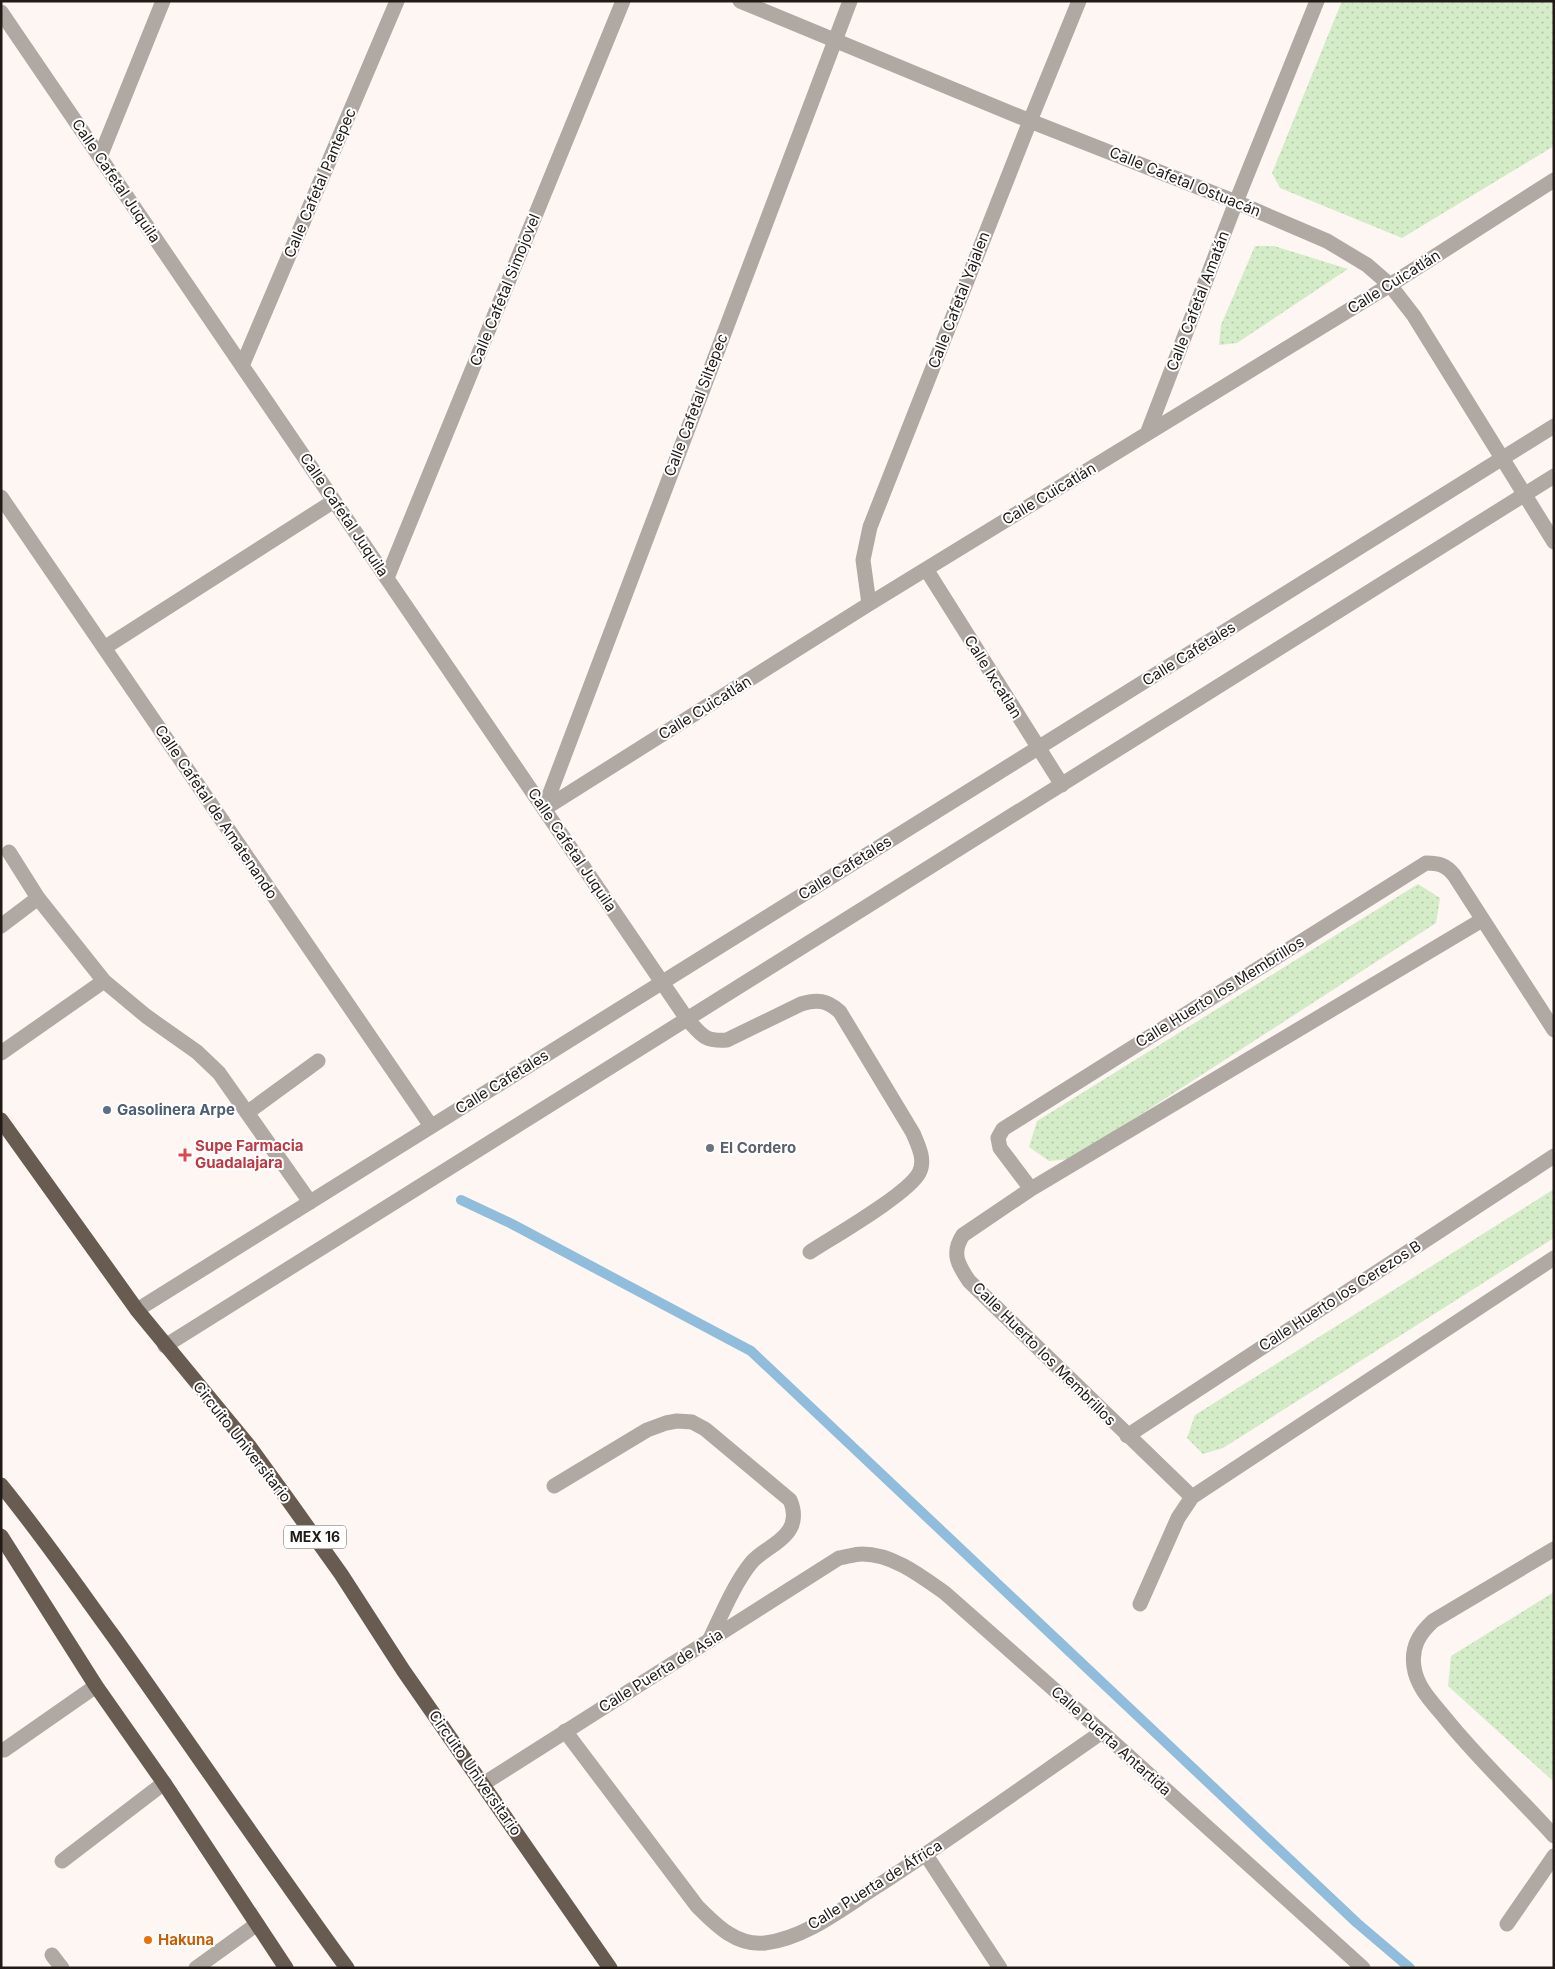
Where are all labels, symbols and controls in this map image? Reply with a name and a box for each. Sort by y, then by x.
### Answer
street label: Calle Cafetal Pantepec [279,105,360,261]
street label: Calle Cafetal Juquila [68,115,165,246]
street label: Calle Cafetal Ostuacán [1107,142,1264,221]
street label: Calle Cafetal Simojovel [465,211,544,369]
street label: Calle Cafetal Amatán [1162,228,1233,373]
street label: Calle Cafetal Yajalen [924,229,993,371]
street label: Calle Cuicatlán [1344,245,1444,318]
street label: Calle Cafetal Siltepec [660,331,731,479]
street label: Calle Cafetal Juquila [296,449,393,580]
street label: Calle Cuicatlán [998,458,1099,529]
street label: Calle Cafetales [1139,617,1239,690]
street label: Calle Ixcatlan [960,632,1027,722]
street label: Calle Cuicatlán [655,671,755,744]
street label: Calle Cafetal de Amatenando [151,721,282,902]
street label: Calle Cafetal Juquila [524,784,621,915]
street label: Calle Cafetales [795,831,895,904]
street label: Calle Huerto los Membrillos [1132,932,1308,1051]
street label: Calle Cafetales [452,1045,552,1118]
place label: Gasolinera Arpe [117,1100,235,1119]
marker: Gasolinera Arpe [101,1104,113,1116]
place label: Supe Farmacia Guadalajara [195,1136,304,1172]
place label: El Cordero [720,1138,796,1157]
marker: El Cordero [704,1142,716,1154]
marker: Supe Farmacia Guadalajara [179,1149,191,1161]
street label: Calle Huerto los Cerezos B [1255,1236,1424,1355]
street label: Calle Huerto los Membrillos [969,1278,1120,1429]
street label: Circuito Universitario [189,1377,296,1506]
road number: MEX 16 [284,1525,346,1548]
street label: Calle Puerta de Asia [595,1625,726,1716]
street label: Calle Puerta Antartida [1047,1682,1175,1800]
street label: Circuito Universitario [425,1706,526,1839]
street label: Calle Puerta de África [804,1835,945,1934]
place label: Hakuna [158,1930,214,1949]
marker: Hakuna [142,1934,154,1946]

